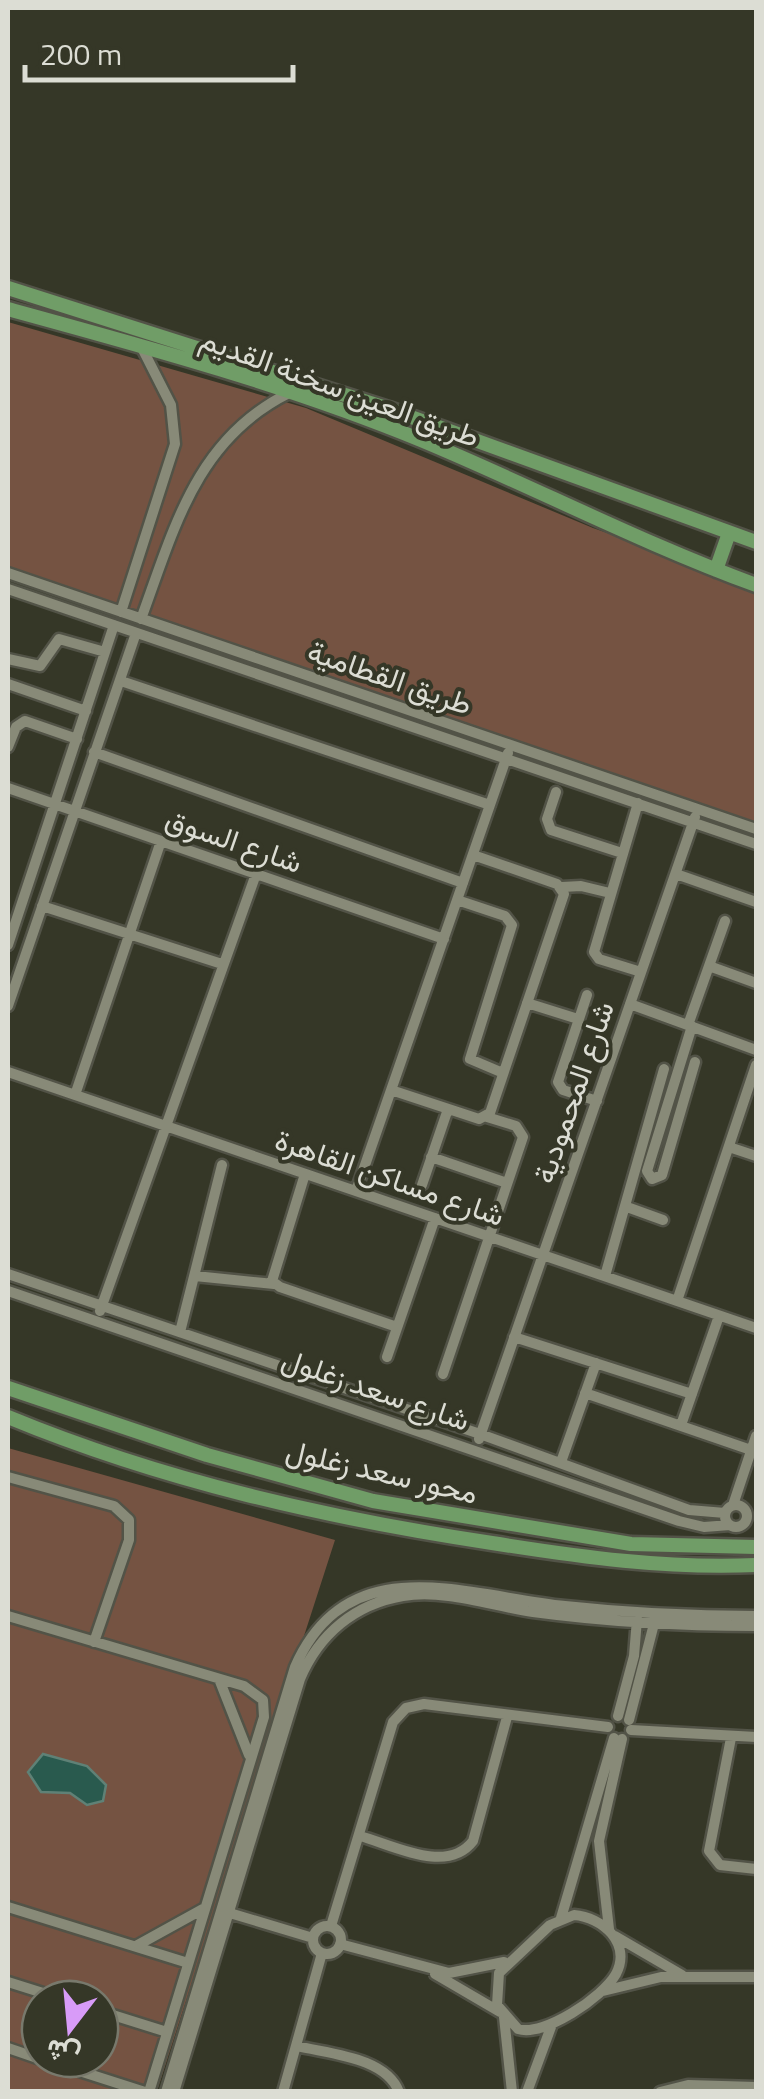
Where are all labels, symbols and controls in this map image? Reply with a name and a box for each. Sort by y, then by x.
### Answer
scale bar [25,20,292,82]
text: 200 m [40,31,122,77]
street label: طريق العين سخنة القديم [194,315,486,459]
street label: طريق القطامية [302,627,478,727]
street label: شارع السوق [159,795,309,885]
street label: شارع المحمودية [520,995,626,1189]
street label: شارع مساكن القاهرة [269,1116,511,1238]
street label: شارع سعد زغلول [276,1335,476,1443]
street label: محور سعد زغلول [281,1427,483,1515]
north arrow [20,1979,120,2079]
text: ش [41,2028,85,2079]

